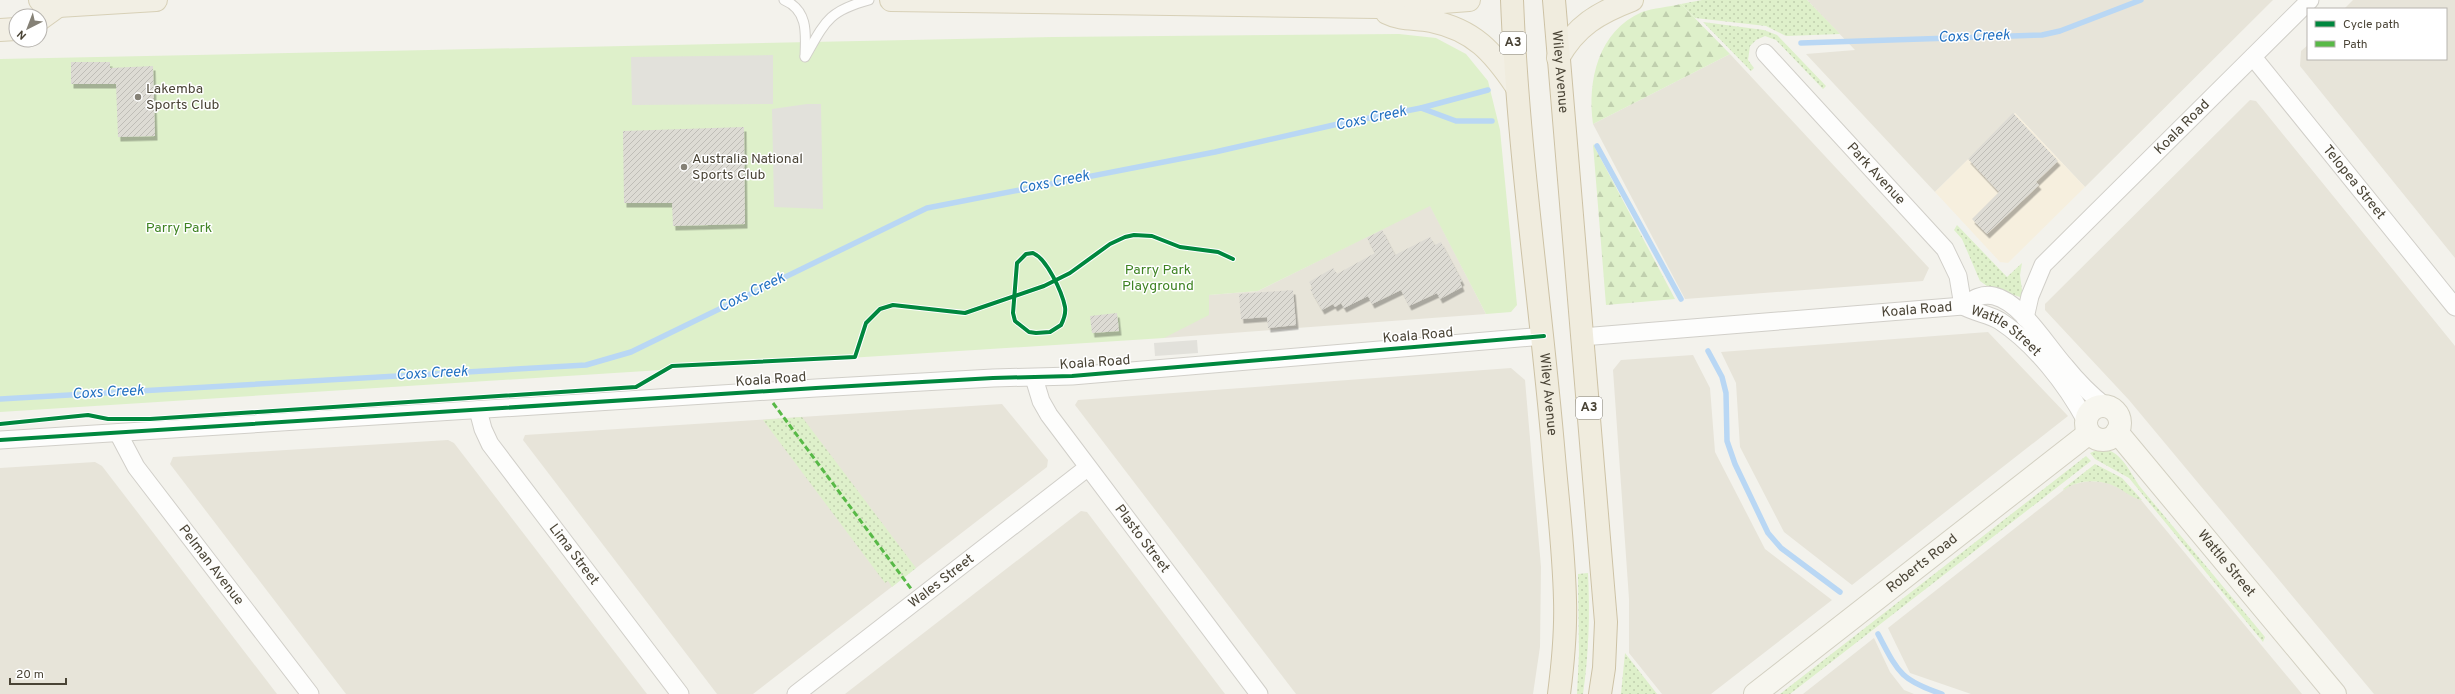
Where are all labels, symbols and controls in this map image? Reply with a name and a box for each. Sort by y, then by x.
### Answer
north arrow [8,8,48,48]
legend [2307,8,2447,60]
text: Cycle path [2343,17,2400,33]
water label: Coxs Creek [1938,26,2011,48]
text: N [14,27,30,43]
street label: Wiley Avenue [1548,30,1572,114]
road number: A3 [1500,32,1526,54]
text: Path [2343,37,2368,53]
place label: Lakemba Sports Club [146,81,220,114]
marker: Lakemba Sports Club [133,92,143,102]
street label: Koala Road [2151,96,2213,158]
water label: Coxs Creek [1334,102,1409,136]
street label: Park Avenue [1843,139,1909,208]
street label: Telopea Street [2319,142,2389,223]
place label: Australia National Sports Club [692,151,803,184]
marker: Australia National Sports Club [679,162,689,172]
water label: Coxs Creek [1017,167,1092,199]
park label: Parry Park [146,220,212,237]
park label: Parry Park Playground [1122,262,1194,295]
water label: Coxs Creek [716,269,789,317]
street label: Koala Road [1881,298,1953,321]
street label: Wattle Street [1969,302,2045,360]
street label: Koala Road [1382,324,1454,348]
street label: Koala Road [1059,352,1131,374]
street label: Wiley Avenue [1535,352,1561,436]
water label: Coxs Creek [396,363,469,385]
street label: Koala Road [735,369,807,391]
water label: Coxs Creek [72,382,145,404]
road number: A3 [1576,397,1602,419]
street label: Plasto Street [1111,501,1173,576]
street label: Lima Street [545,520,603,589]
street label: Pelman Avenue [175,521,247,609]
street label: Wattle Street [2194,527,2259,600]
street label: Roberts Road [1883,530,1961,597]
street label: Wales Street [905,550,977,612]
scale bar [10,660,66,686]
text: 20 m [16,667,44,683]

